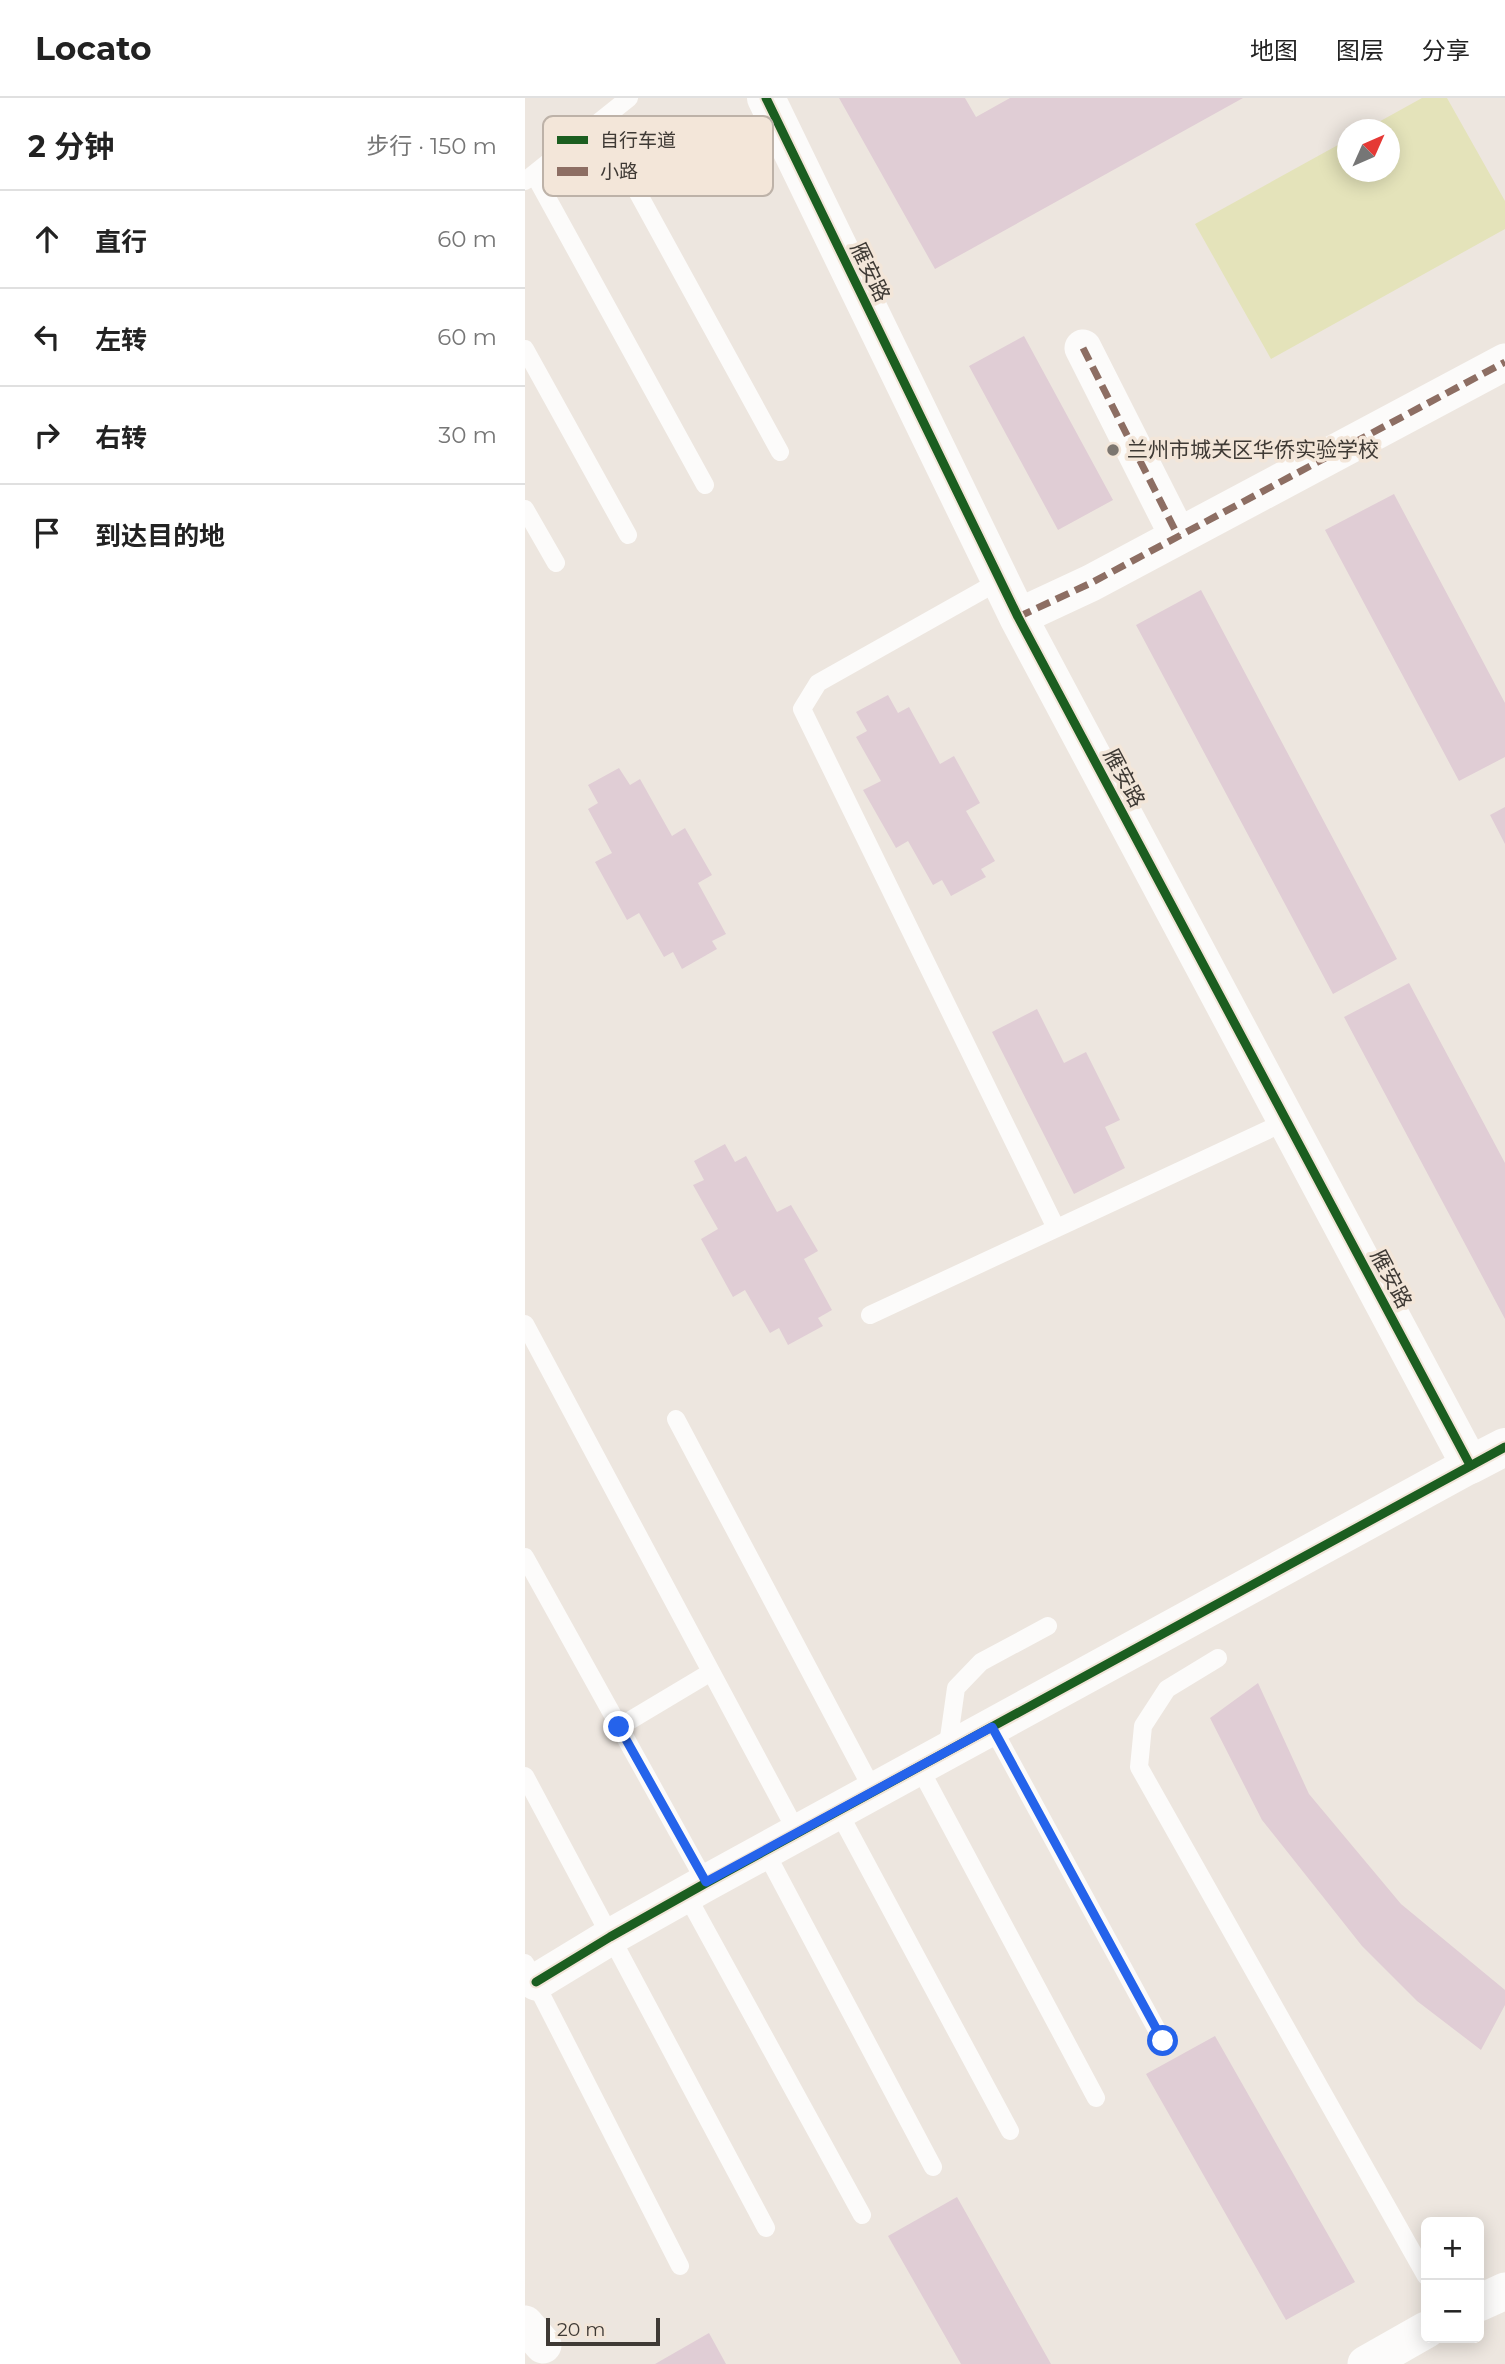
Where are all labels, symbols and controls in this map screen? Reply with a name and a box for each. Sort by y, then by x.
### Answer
text: Locato [35,28,152,68]
text: 地图 [1250,36,1298,65]
text: 图层 [1336,36,1384,65]
text: 分享 [1422,36,1470,65]
legend [543,116,773,196]
north arrow [1337,119,1400,182]
text: 2 分钟 [28,128,114,165]
text: 自行车道 [600,129,676,152]
text: 步行 · 150 m [366,132,497,160]
text: 小路 [600,160,638,183]
icon: ahead [28,220,66,258]
text: 60 m [437,225,497,253]
text: 直行 [95,226,147,258]
street label: 雁安路 [845,238,895,306]
icon: left [28,318,66,356]
text: 60 m [437,323,497,351]
text: 左转 [95,324,147,356]
icon: right [28,416,66,454]
text: 30 m [438,421,497,449]
text: 右转 [95,422,147,454]
place label: 兰州市城关区华侨实验学校 [1127,437,1379,462]
marker: 兰州市城关区华侨实验学校 [1105,442,1121,458]
icon: arrive [28,514,66,552]
text: 到达目的地 [95,520,225,552]
street label: 雁安路 [1099,744,1150,811]
street label: 雁安路 [1366,1245,1417,1312]
route end [603,1711,634,1742]
route start [1147,2025,1178,2056]
map controls [1421,2217,1484,2343]
button: + [1421,2217,1484,2280]
button: − [1421,2280,1484,2343]
scale bar [546,2315,660,2347]
text: 20 m [557,2318,605,2341]

